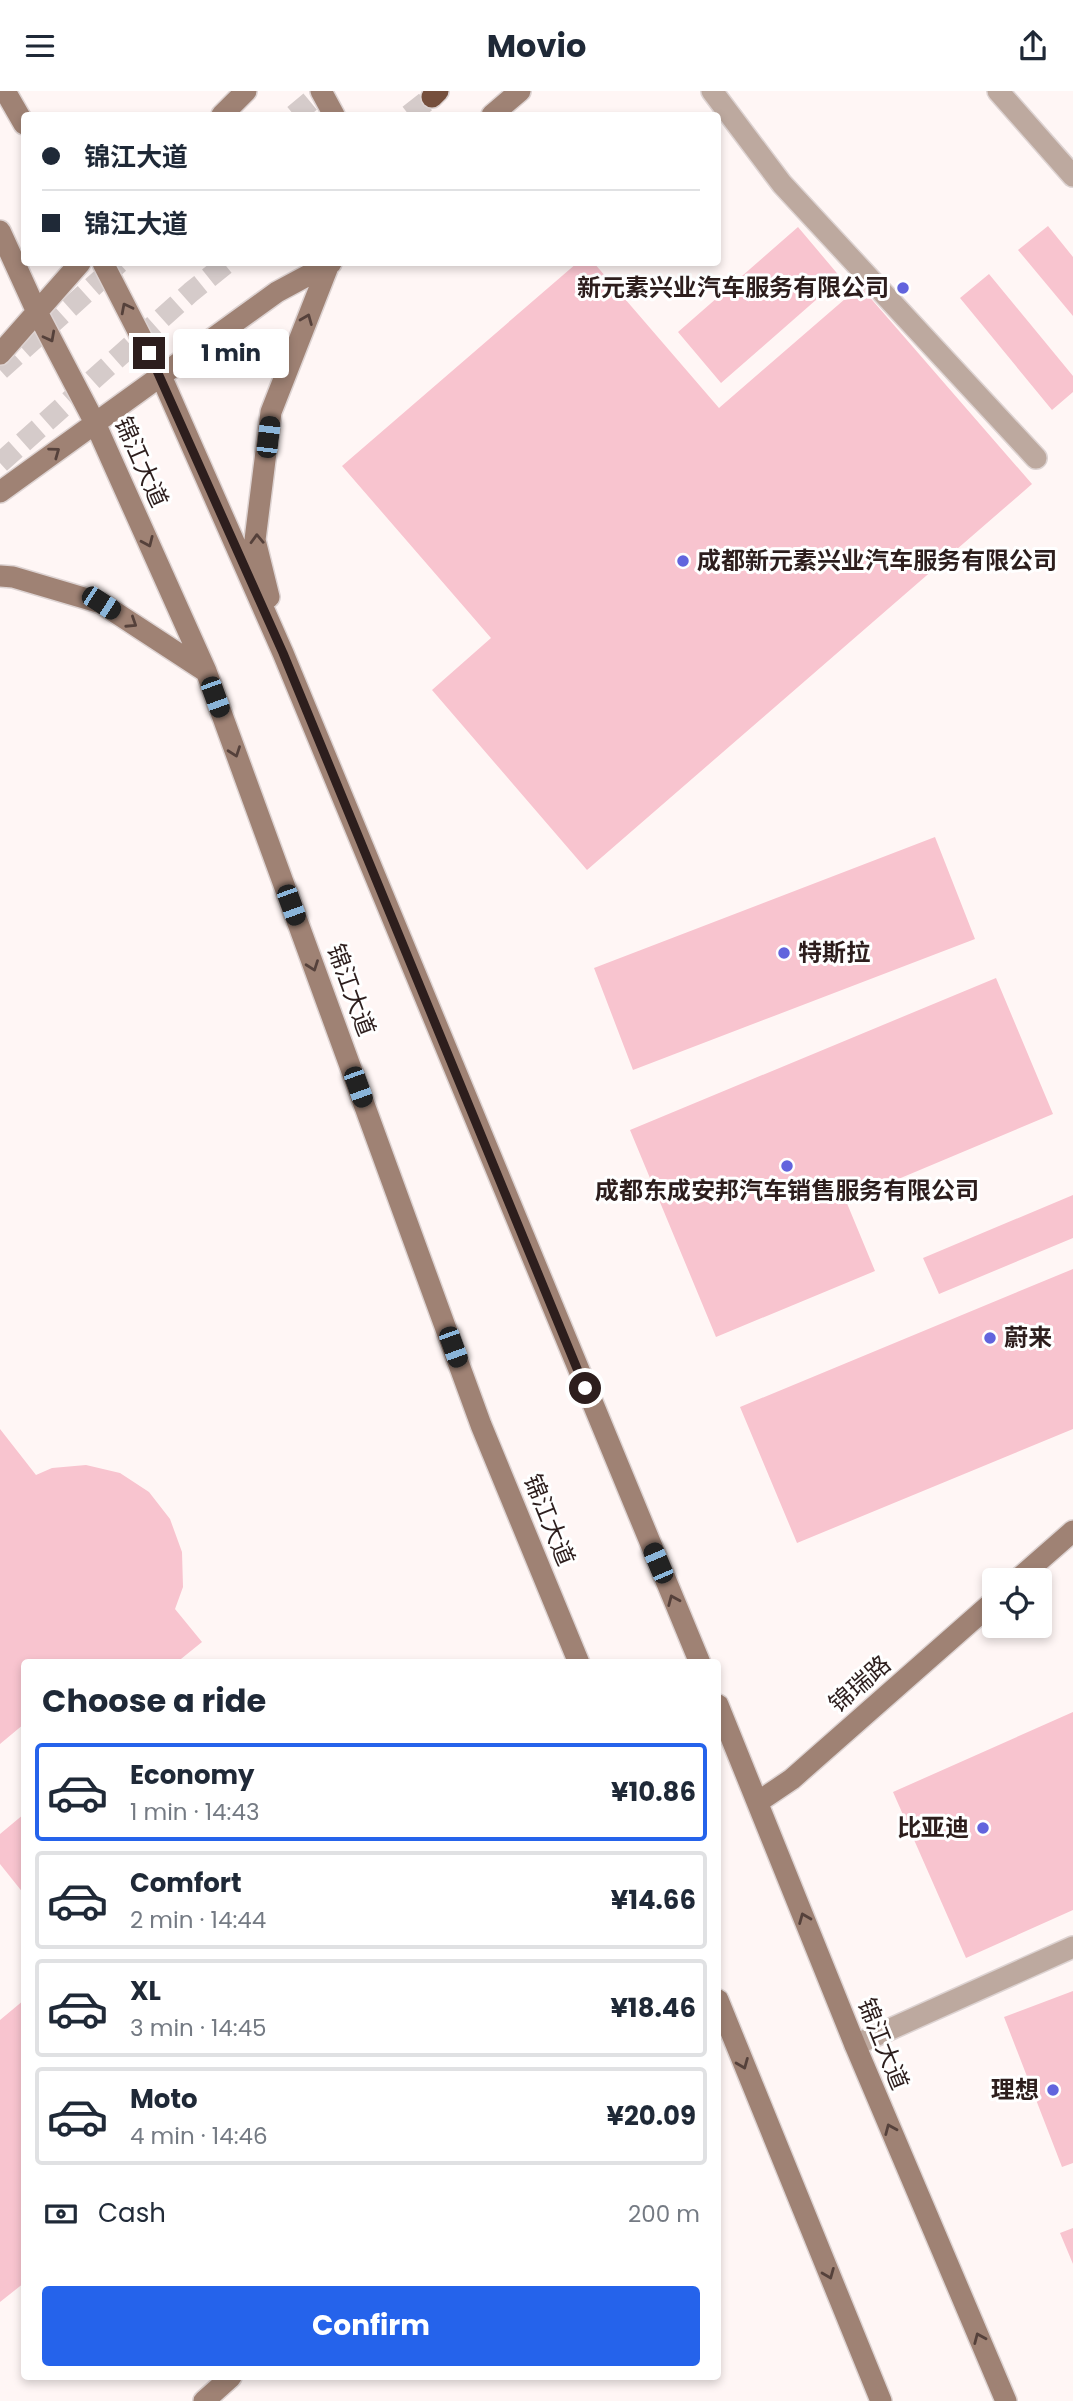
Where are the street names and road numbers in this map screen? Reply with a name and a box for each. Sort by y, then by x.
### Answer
street label: 锦江大道 [107,411,176,512]
street label: 锦江大道 [320,939,383,1041]
street label: 锦江大道 [516,1469,583,1570]
street label: 锦瑞路 [822,1648,898,1720]
street label: 锦江大道 [850,1993,917,2094]

